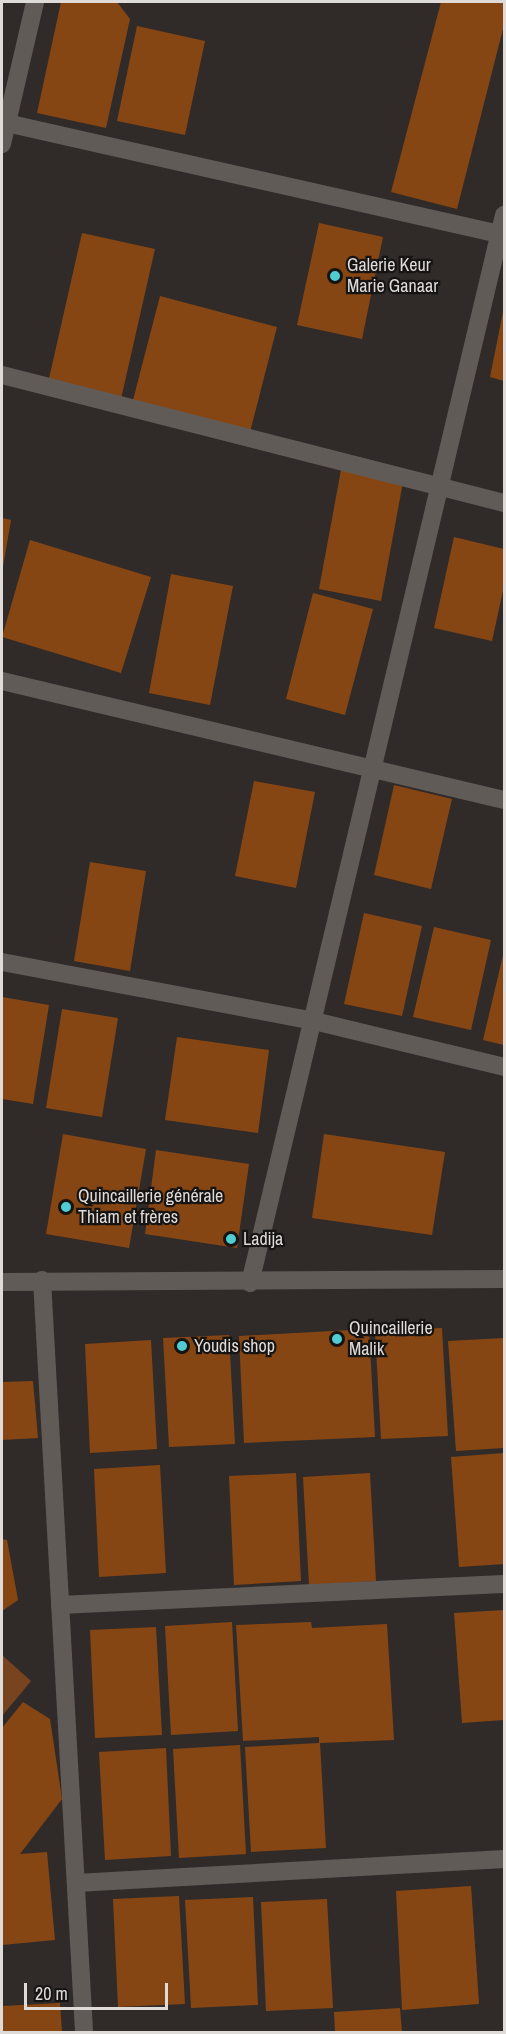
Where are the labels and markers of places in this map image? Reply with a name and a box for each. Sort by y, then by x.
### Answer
place label: Galerie Keur Marie Ganaar [347,255,438,298]
marker: Galerie Keur Marie Ganaar [328,269,342,283]
place label: Quincaillerie générale Thiam et frères [78,1186,223,1228]
marker: Quincaillerie générale Thiam et frères [59,1200,73,1214]
place label: Ladija [243,1228,283,1250]
marker: Ladija [224,1232,238,1246]
place label: Quincaillerie Malik [349,1318,433,1360]
marker: Quincaillerie Malik [330,1332,344,1346]
place label: Youdis shop [194,1335,275,1357]
marker: Youdis shop [175,1339,189,1353]

